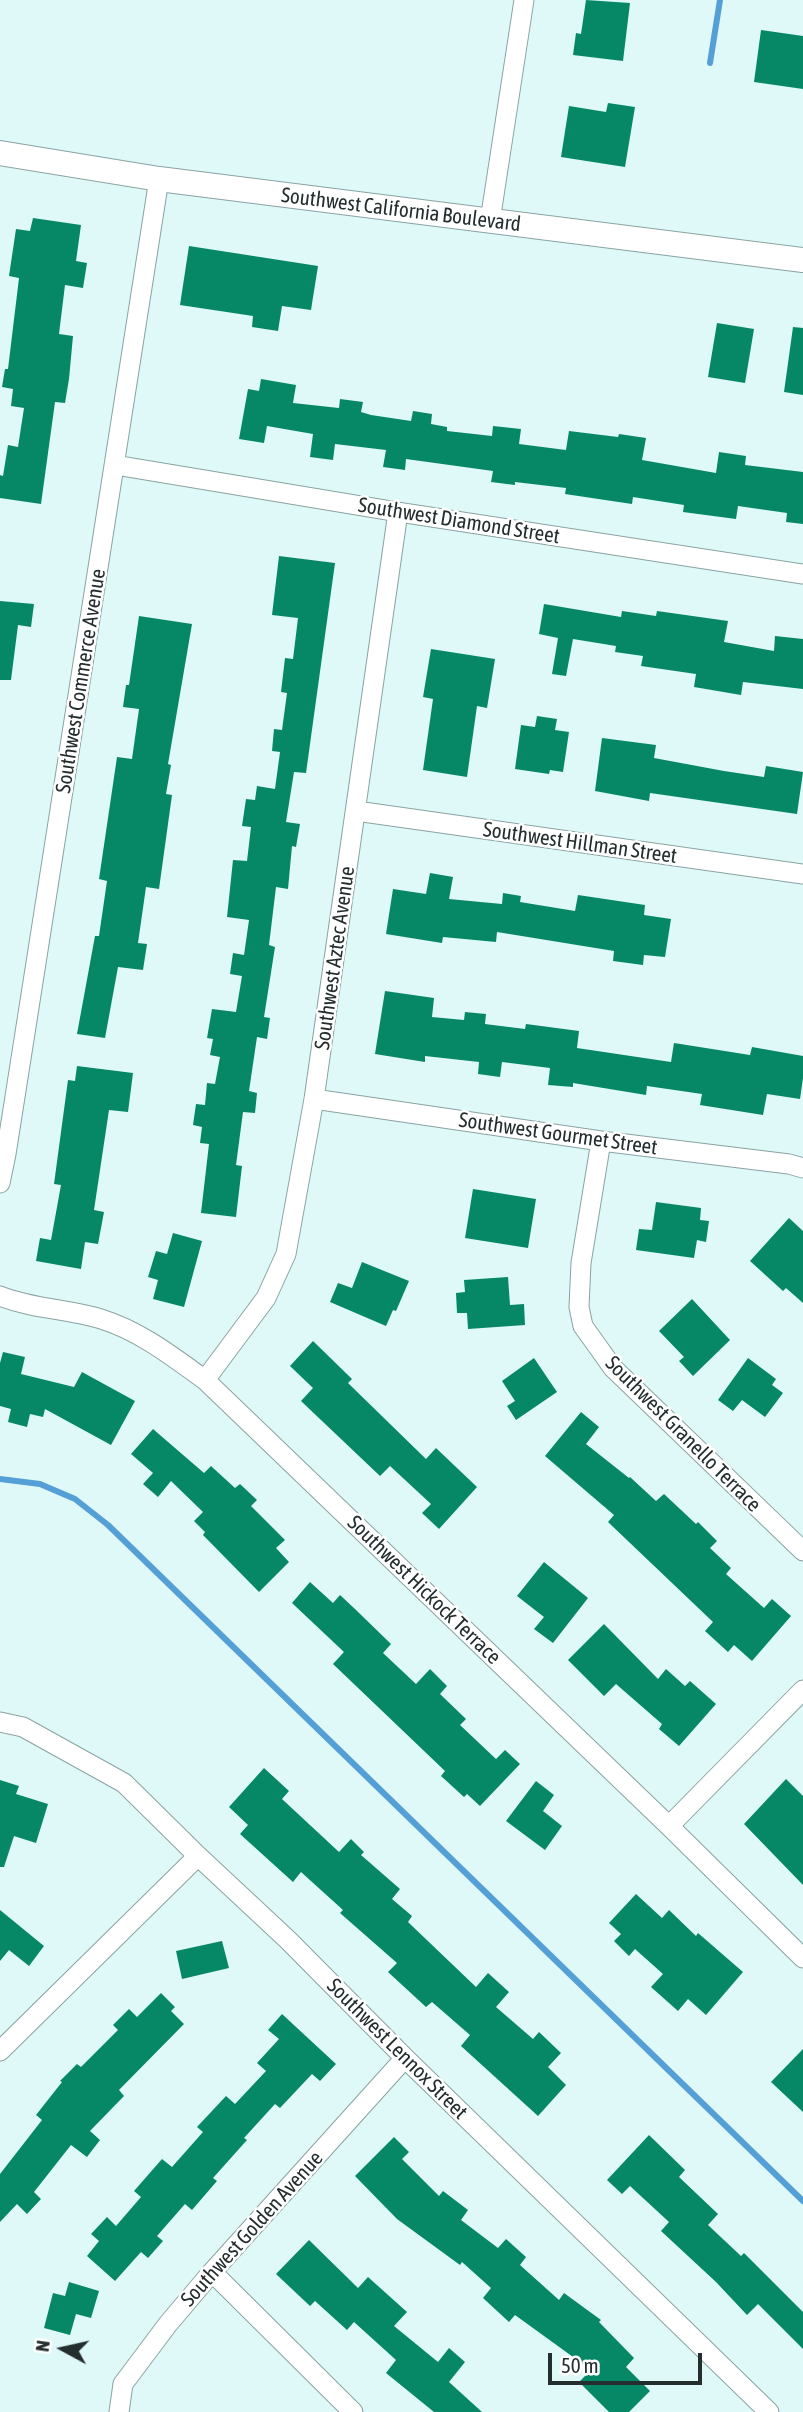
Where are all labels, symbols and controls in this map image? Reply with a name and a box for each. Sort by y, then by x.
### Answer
street label: Southwest California Boulevard [280,183,522,237]
street label: Southwest Diamond Street [356,493,562,549]
street label: Southwest Commerce Avenue [51,567,111,795]
street label: Southwest Hillman Street [481,817,679,869]
street label: Southwest Aztec Avenue [310,865,360,1051]
street label: Southwest Gourmet Street [457,1108,659,1160]
street label: Southwest Granello Terrace [600,1351,766,1517]
street label: Southwest Hickock Terrace [342,1510,506,1670]
street label: Southwest Lennox Street [321,1973,473,2125]
street label: Southwest Golden Avenue [176,2146,328,2312]
north arrow [28,2314,98,2384]
scale bar [551,2338,705,2382]
text: N [31,2339,54,2353]
text: 50 m [561,2353,599,2377]

